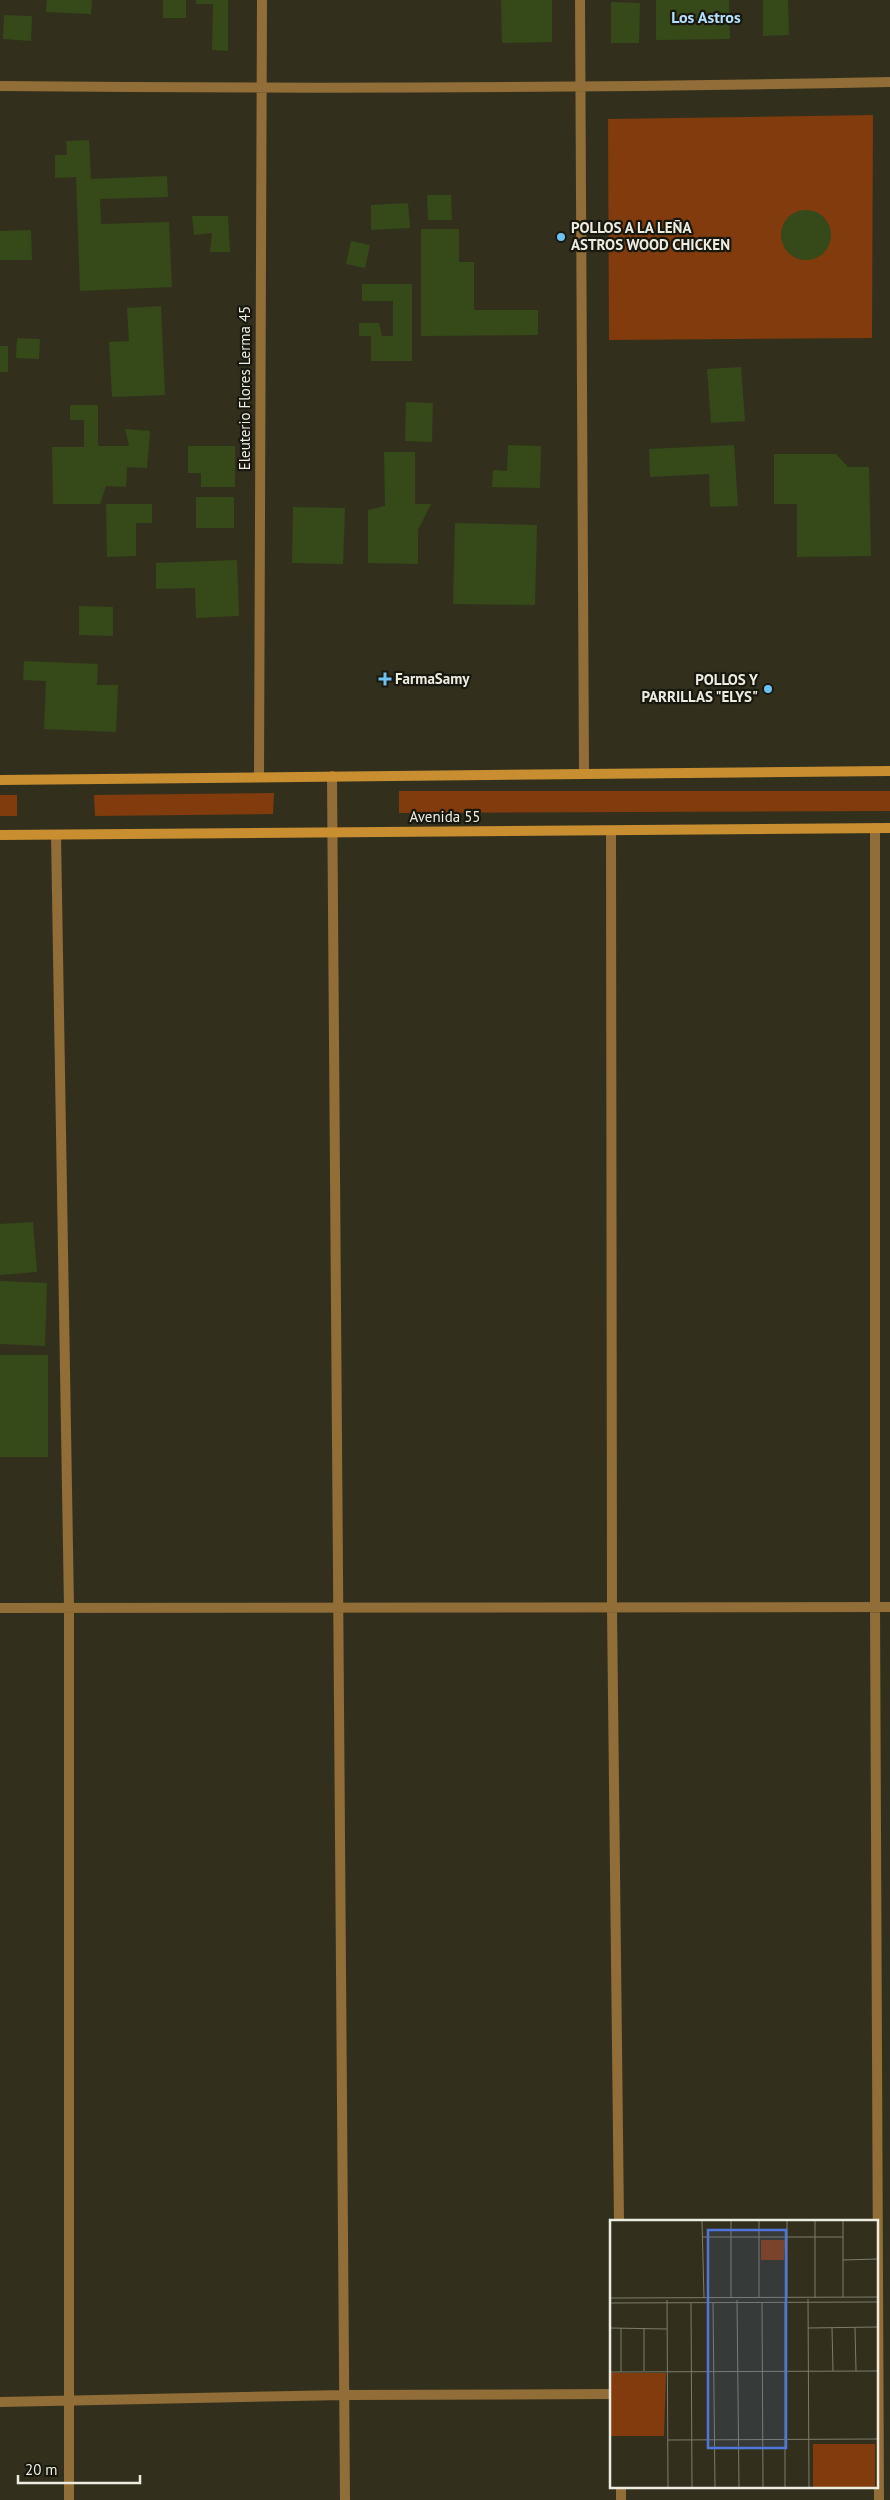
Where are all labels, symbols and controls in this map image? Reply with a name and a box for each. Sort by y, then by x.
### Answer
district label: Los Astros [671,7,741,27]
place label: POLLOS A LA LEÑA ASTROS WOOD CHICKEN [571,218,730,254]
marker: POLLOS A LA LEÑA ASTROS WOOD CHICKEN [555,231,567,243]
street label: Eleuterio Flores Lerma 45 [235,306,254,470]
place label: FarmaSamy [395,669,470,688]
place label: POLLOS Y PARRILLAS "ELYS" [641,670,758,706]
marker: FarmaSamy [379,673,391,685]
marker: POLLOS Y PARRILLAS "ELYS" [762,683,774,695]
street label: Avenida 55 [409,807,481,826]
inset map [610,2220,878,2488]
scale bar [18,2452,140,2484]
text: 20 m [25,2460,58,2479]

